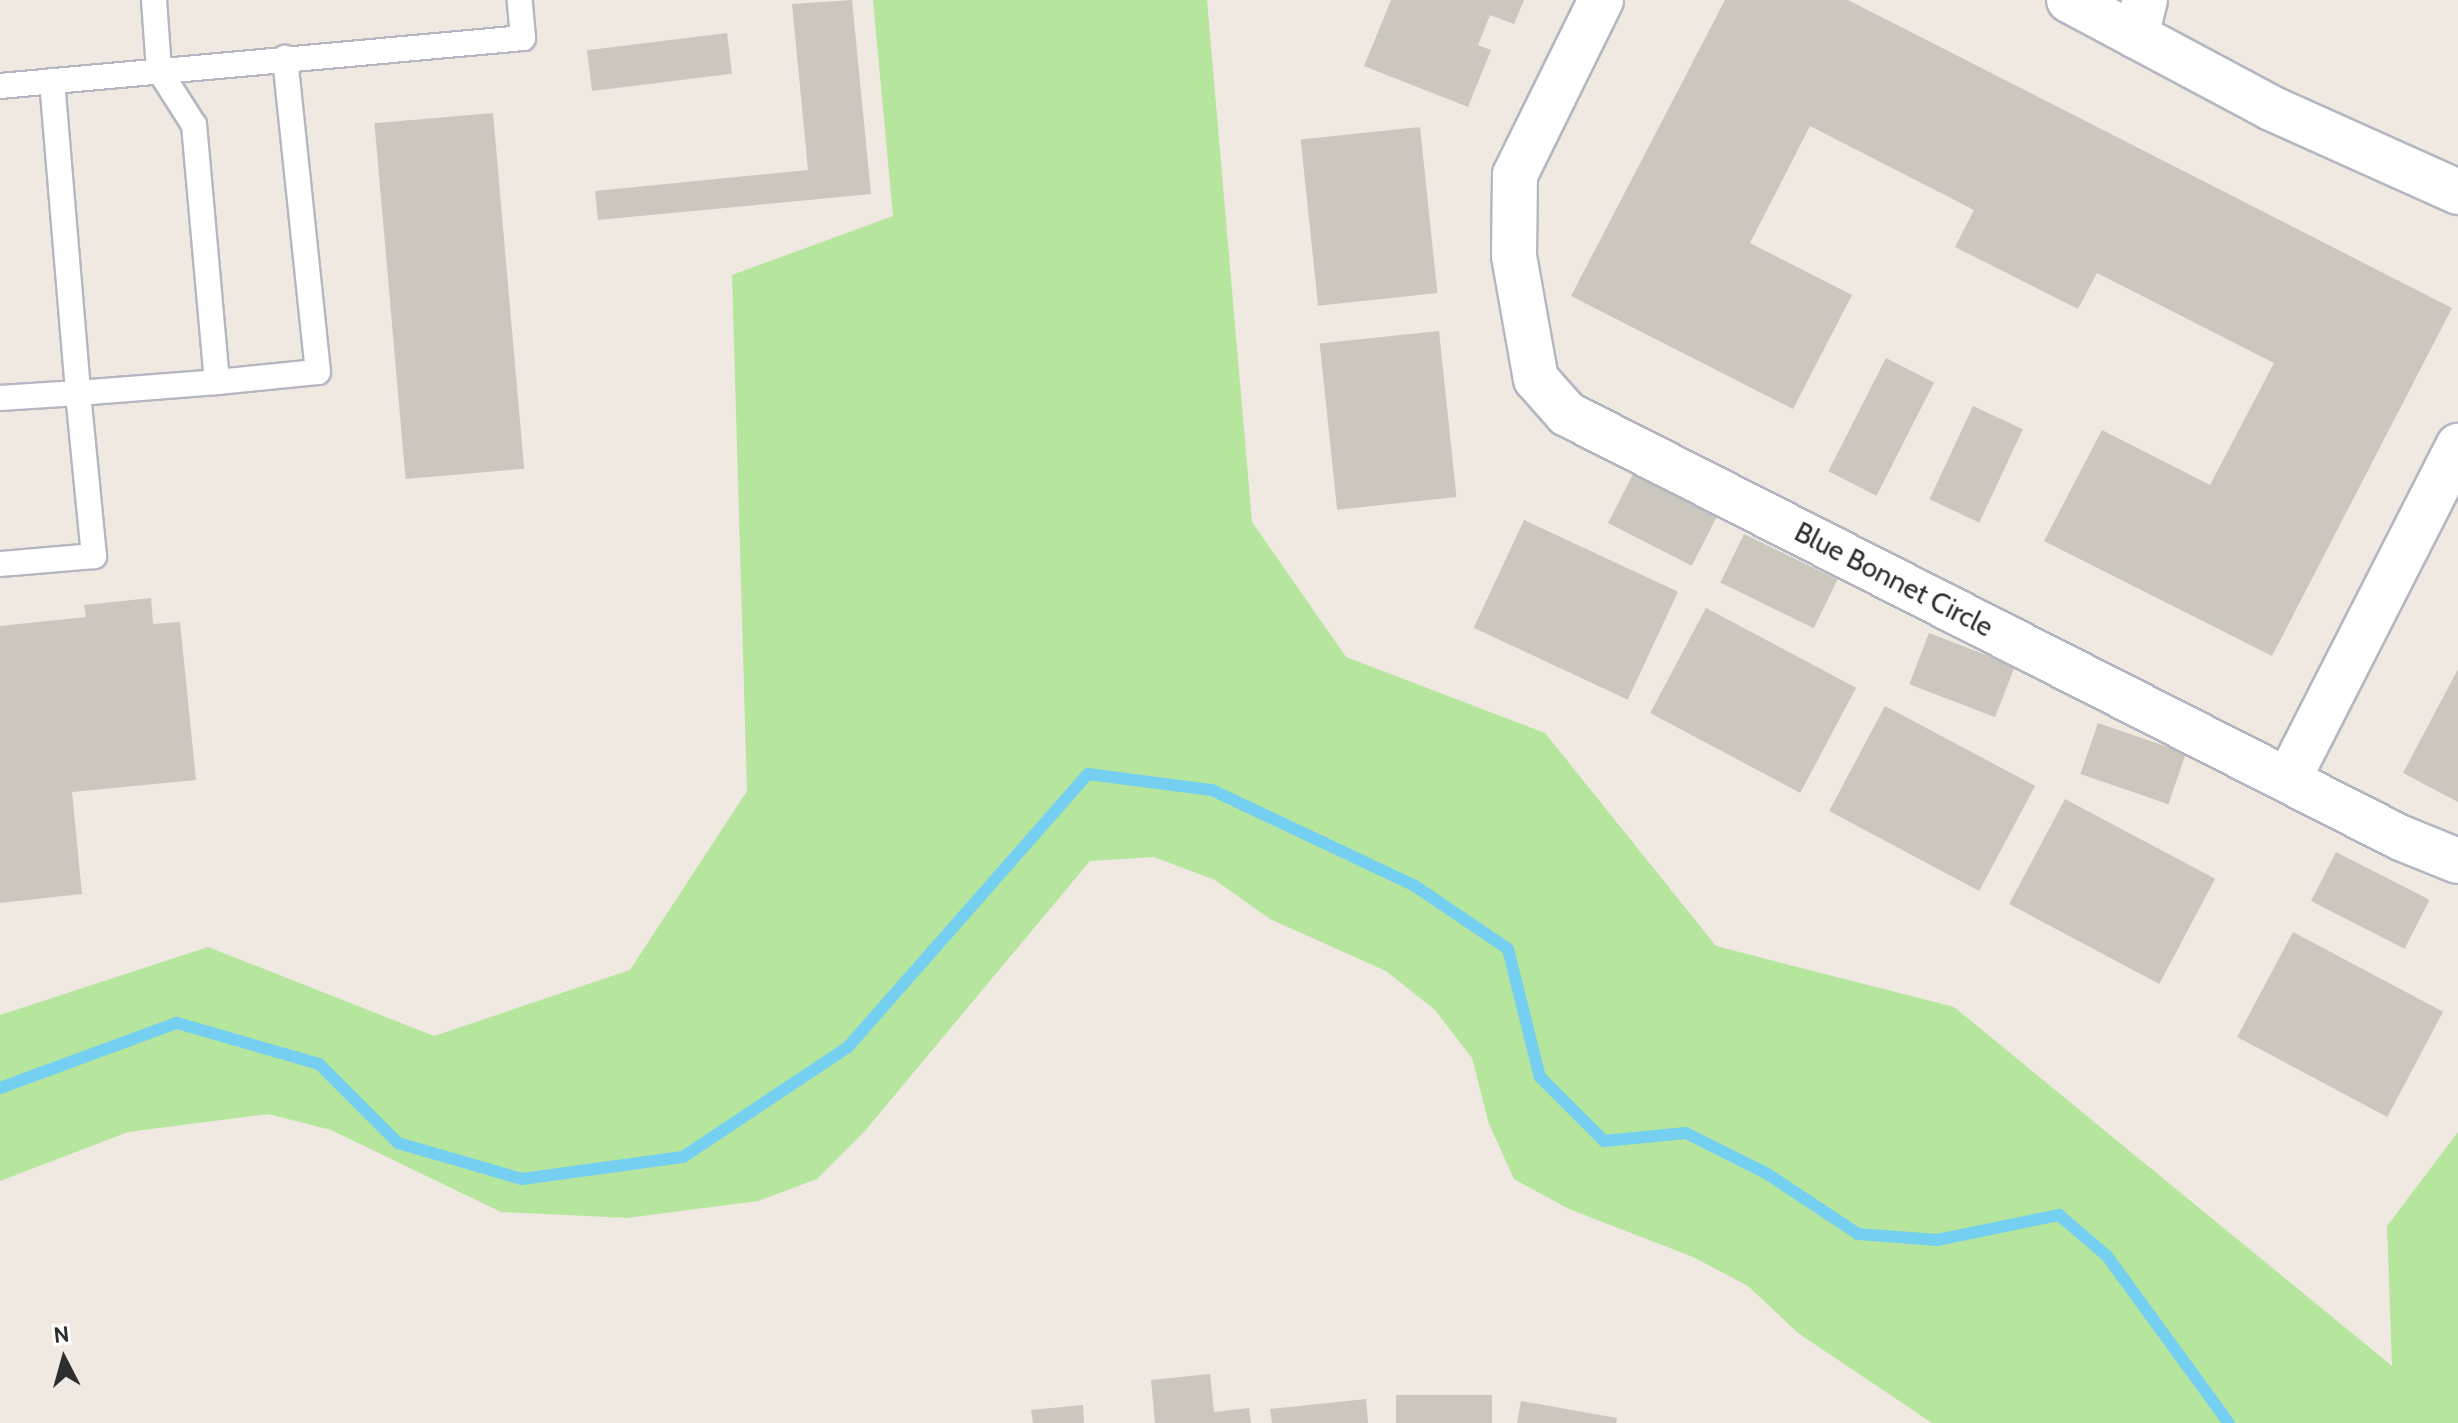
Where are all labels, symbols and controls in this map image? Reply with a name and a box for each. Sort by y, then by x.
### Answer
street label: Blue Bonnet Circle [1789,515,1999,643]
north arrow [24,1319,104,1399]
text: N [52,1320,71,1349]

